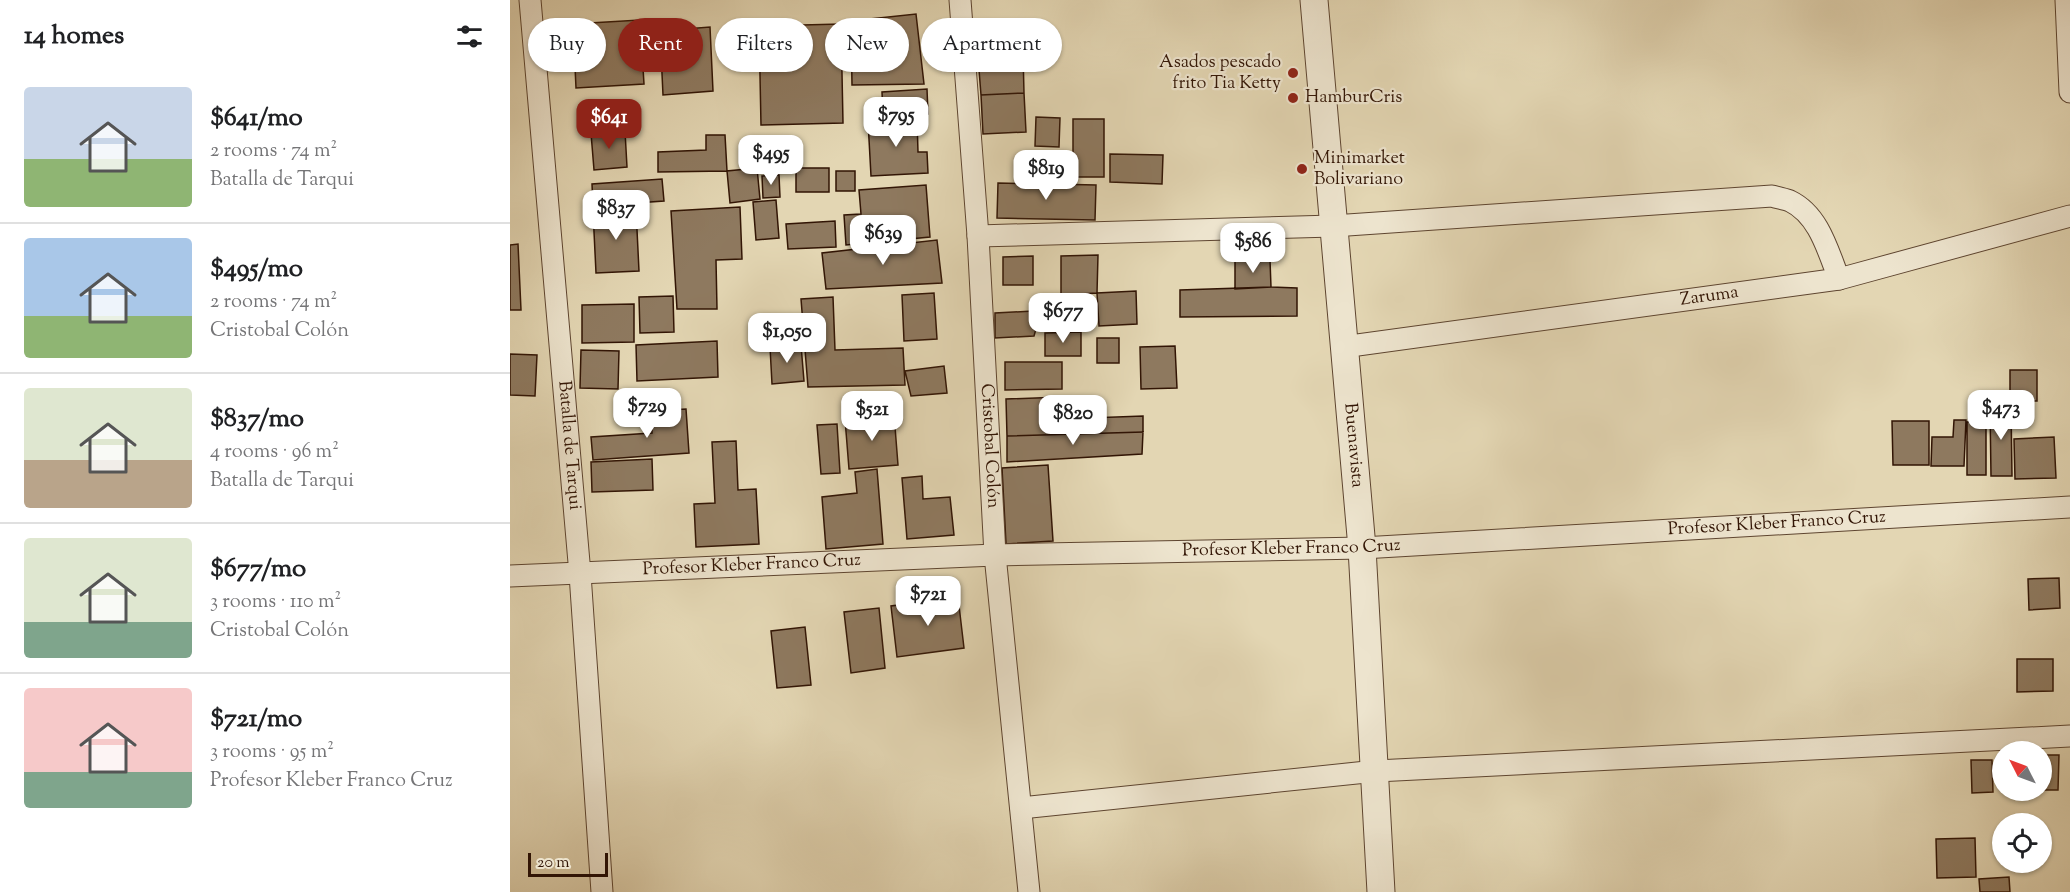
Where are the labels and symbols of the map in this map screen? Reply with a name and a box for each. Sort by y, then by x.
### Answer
place label: Asados pescado frito Tia Ketty [1159,50,1281,97]
marker: Asados pescado frito Tia Ketty [1286,66,1300,80]
place label: HamburCris [1305,85,1402,111]
marker: HamburCris [1286,91,1300,105]
pin: $795 [860,97,932,148]
pin: $641 [573,99,645,150]
pin: $495 [735,135,807,186]
place label: Minimarket Bolivariano [1314,146,1405,193]
pin: $819 [1010,150,1082,201]
marker: Minimarket Bolivariano [1295,162,1309,176]
pin: $837 [580,190,652,241]
pin: $639 [847,215,919,266]
pin: $586 [1217,223,1289,274]
street label: Zaruma [1679,280,1740,314]
pin: $677 [1027,293,1099,344]
pin: $1,050 [738,313,836,364]
street label: Batalla de Tarqui [550,380,587,511]
street label: Cristobal Colón [973,383,1006,510]
pin: $729 [611,388,683,439]
pin: $473 [1965,390,2037,441]
pin: $521 [836,391,908,442]
pin: $820 [1037,395,1109,446]
street label: Buenavista [1336,402,1370,489]
street label: Profesor Kleber Franco Cruz [1667,505,1887,543]
street label: Profesor Kleber Franco Cruz [1182,533,1402,564]
street label: Profesor Kleber Franco Cruz [642,548,862,583]
pin: $721 [892,576,964,627]
north arrow [1992,741,2052,801]
scale bar [528,850,608,878]

